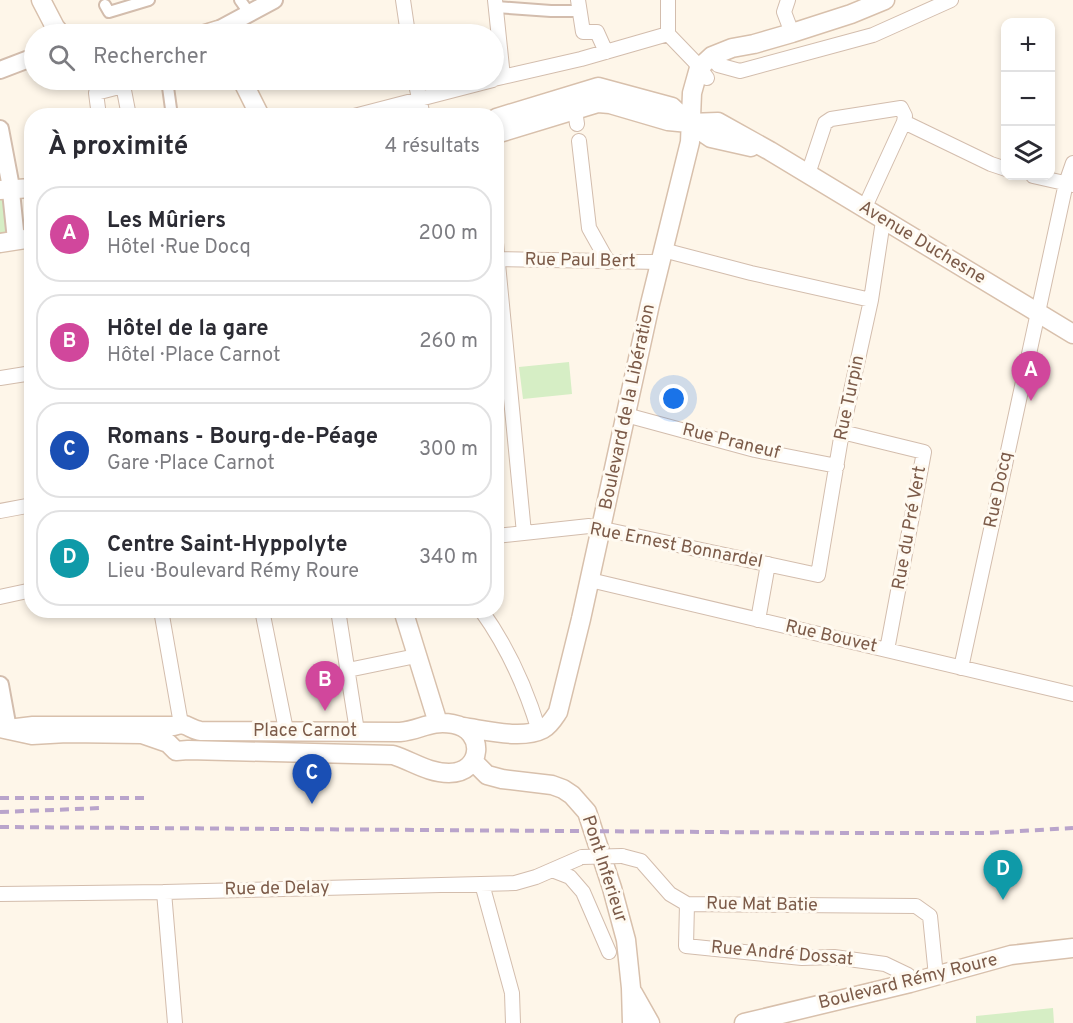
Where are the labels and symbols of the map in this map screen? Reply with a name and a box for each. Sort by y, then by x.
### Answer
street label: Avenue Duchesne [854,196,990,290]
street label: Rue Paul Bert [524,249,636,273]
street label: Boulevard de la Libération [595,302,661,512]
pin: A [1012,352,1050,401]
street label: Rue Turpin [830,353,870,443]
your location [659,384,688,413]
street label: Rue Praneuf [680,419,782,465]
street label: Rue Docq [980,450,1018,530]
street label: Rue du Pré Vert [888,464,932,592]
street label: Rue Ernest Bonnardel [588,518,764,574]
street label: Rue Bouvet [783,615,879,659]
pin: B [306,662,344,711]
street label: Place Carnot [253,720,357,743]
pin: C [292,754,332,804]
street label: Pont Inferieur [576,813,632,925]
pin: D [984,850,1022,900]
street label: Rue de Delay [224,877,330,901]
street label: Rue Mat Batie [706,893,818,917]
street label: Rue André Dossat [710,936,854,972]
street label: Boulevard Rémy Roure [816,949,1000,1015]

